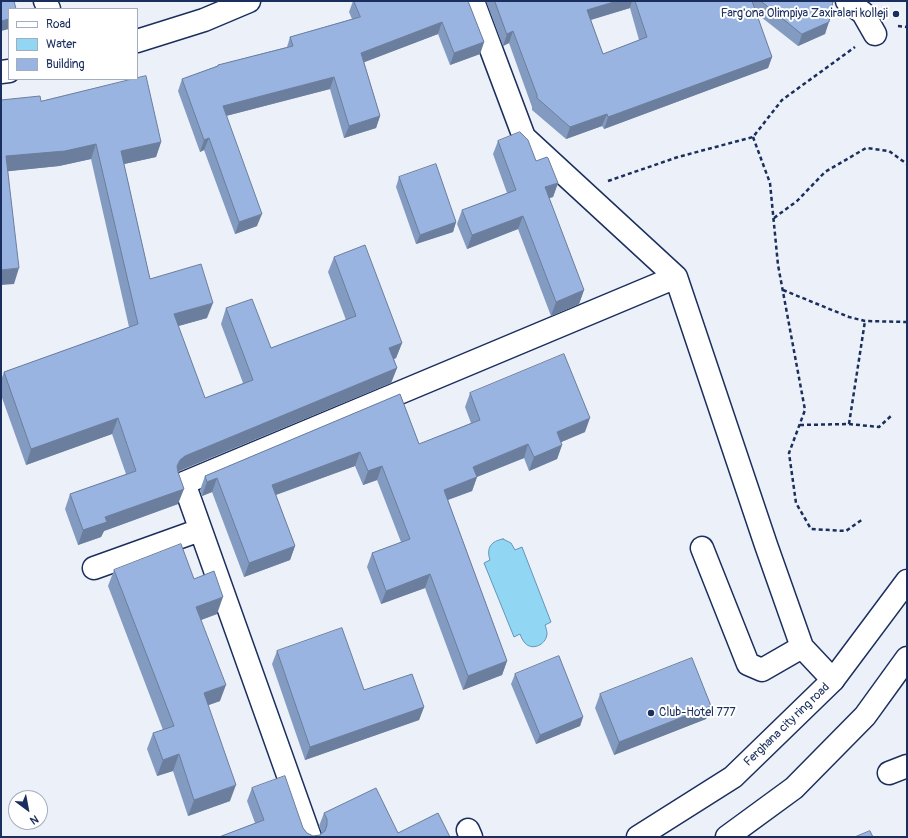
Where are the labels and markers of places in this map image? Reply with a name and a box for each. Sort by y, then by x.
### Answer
place label: Farg'ona Olimpiya Zaxiralari kolleji [721,7,888,21]
marker: Farg'ona Olimpiya Zaxiralari kolleji [891,9,901,19]
place label: Club-Hotel 777 [659,706,736,720]
marker: Club-Hotel 777 [646,708,656,718]

